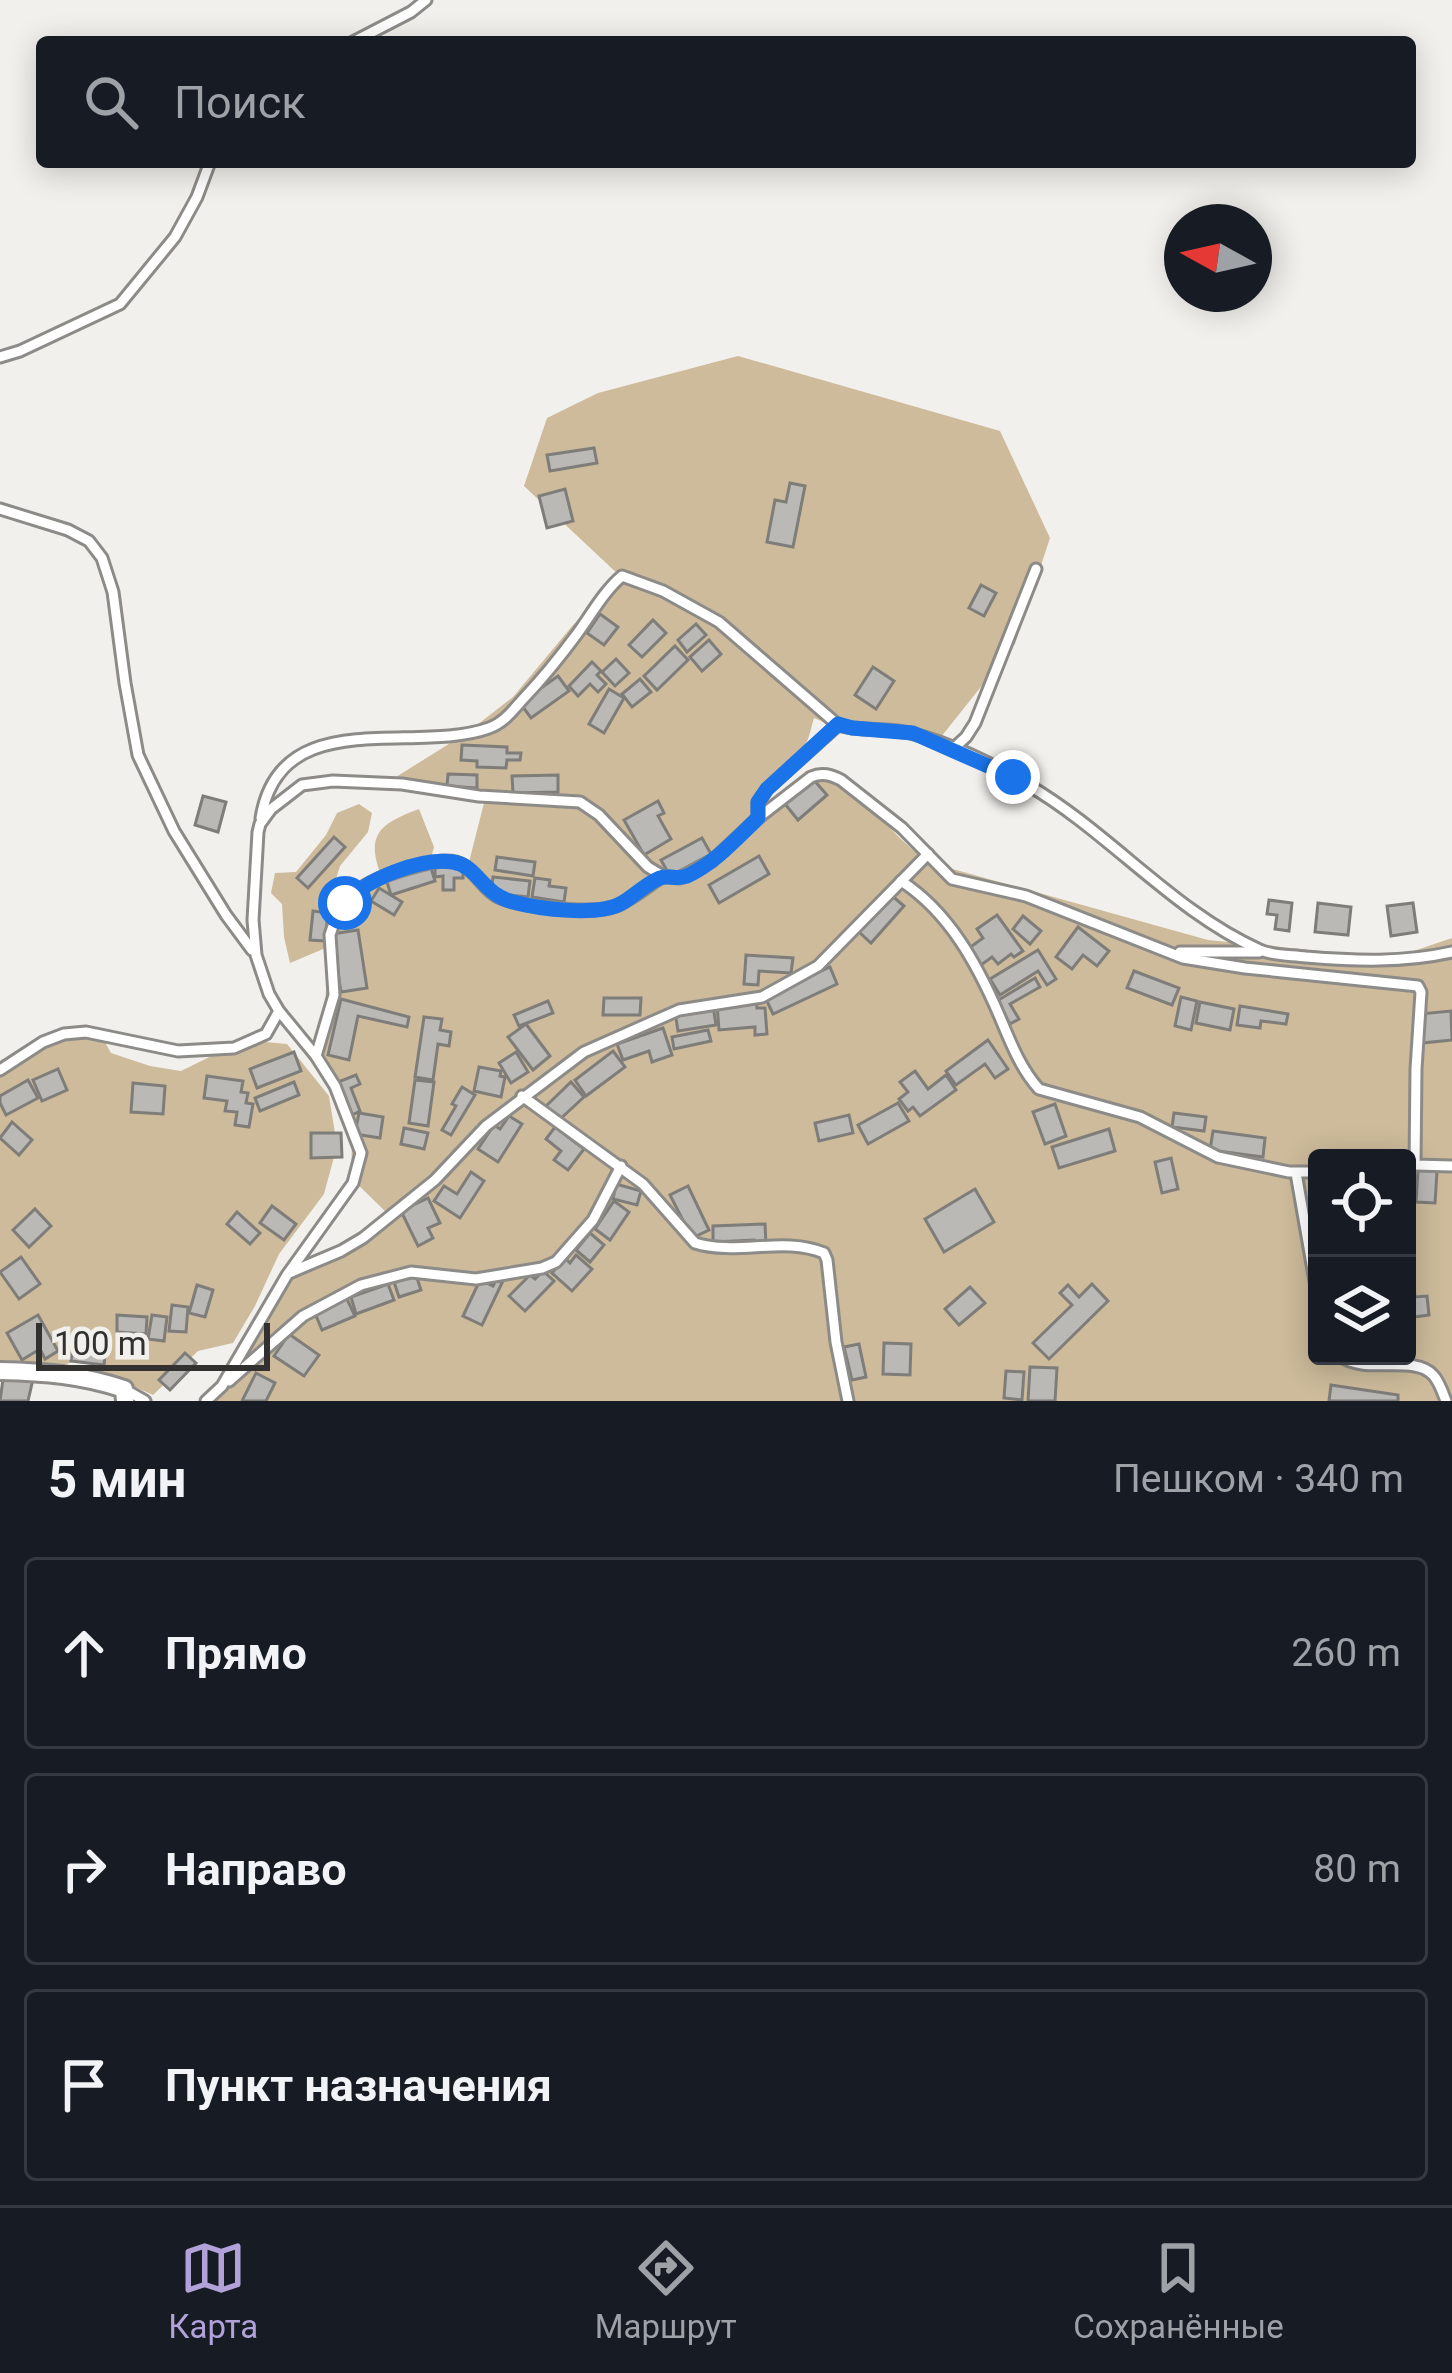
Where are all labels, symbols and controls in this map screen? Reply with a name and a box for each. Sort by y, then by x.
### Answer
search box [36,36,1416,168]
icon: search [78,69,144,135]
text: Поиск [174,76,306,129]
north arrow [1164,204,1272,312]
route end [986,750,1040,804]
route start [318,876,372,930]
map controls [1308,1149,1416,1365]
button: locate [1308,1149,1416,1257]
button: layers [1308,1257,1416,1365]
scale bar [36,1317,270,1370]
text: 100 m [54,1324,147,1363]
text: 5 мин [48,1450,186,1509]
text: Пешком · 340 m [1113,1456,1404,1502]
icon: ahead [51,1620,117,1686]
text: Прямо [165,1627,307,1680]
text: 260 m [1291,1630,1401,1676]
icon: right [51,1836,117,1902]
text: Направо [165,1843,347,1896]
text: 80 m [1313,1846,1401,1892]
icon: arrive [51,2052,117,2118]
text: Пункт назначения [165,2059,552,2112]
tab: Карта [168,2235,258,2346]
tab: Маршрут [595,2235,737,2346]
tab: Сохранённые [1073,2235,1284,2346]

